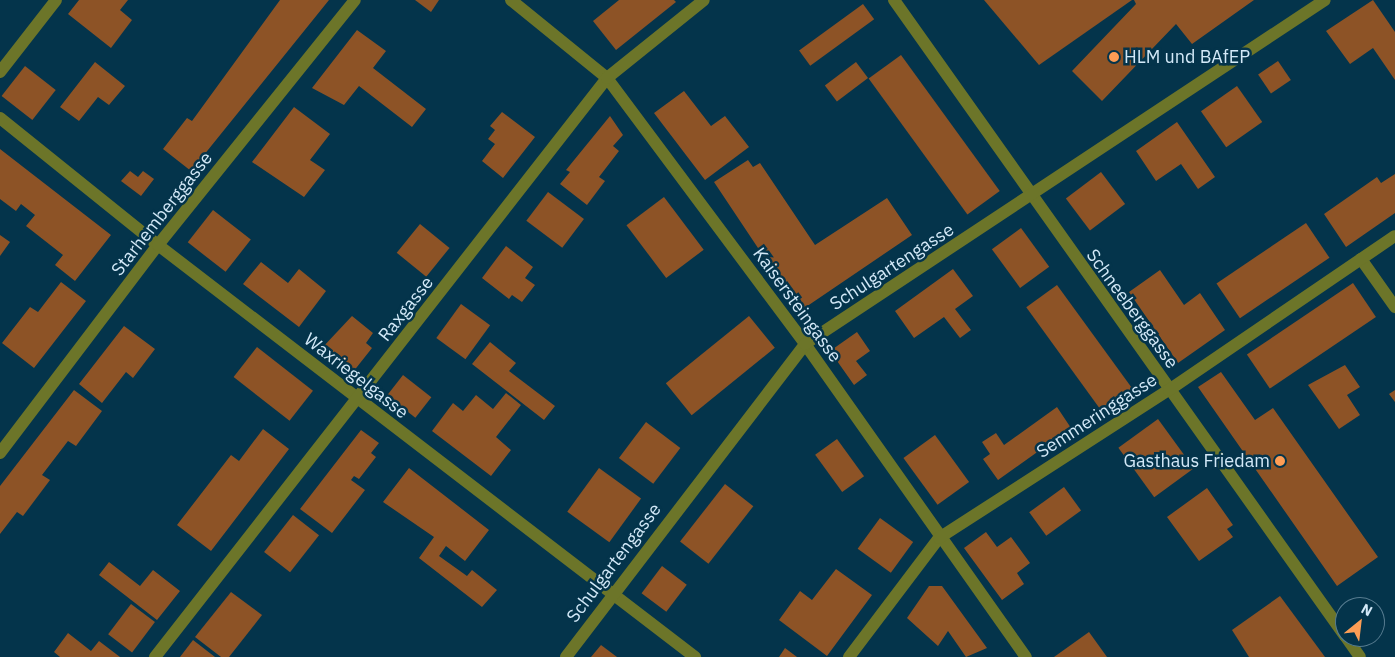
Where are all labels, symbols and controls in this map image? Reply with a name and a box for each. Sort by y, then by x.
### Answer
place label: HLM und BAfEP [1124,46,1250,68]
marker: HLM und BAfEP [1108,51,1120,63]
street label: Starhemberggasse [107,148,217,280]
street label: Schulgartengasse [826,219,958,315]
street label: Kaisersteingasse [748,243,846,367]
street label: Schneeberggasse [1081,245,1183,373]
street label: Raxgasse [374,272,438,346]
street label: Waxriegelgasse [300,329,412,423]
street label: Semmeringgasse [1033,369,1161,463]
place label: Gasthaus Friedam [1123,450,1270,472]
marker: Gasthaus Friedam [1274,455,1286,467]
street label: Schulgartengasse [562,499,666,627]
north arrow [1335,597,1385,647]
text: N [1358,599,1376,620]

